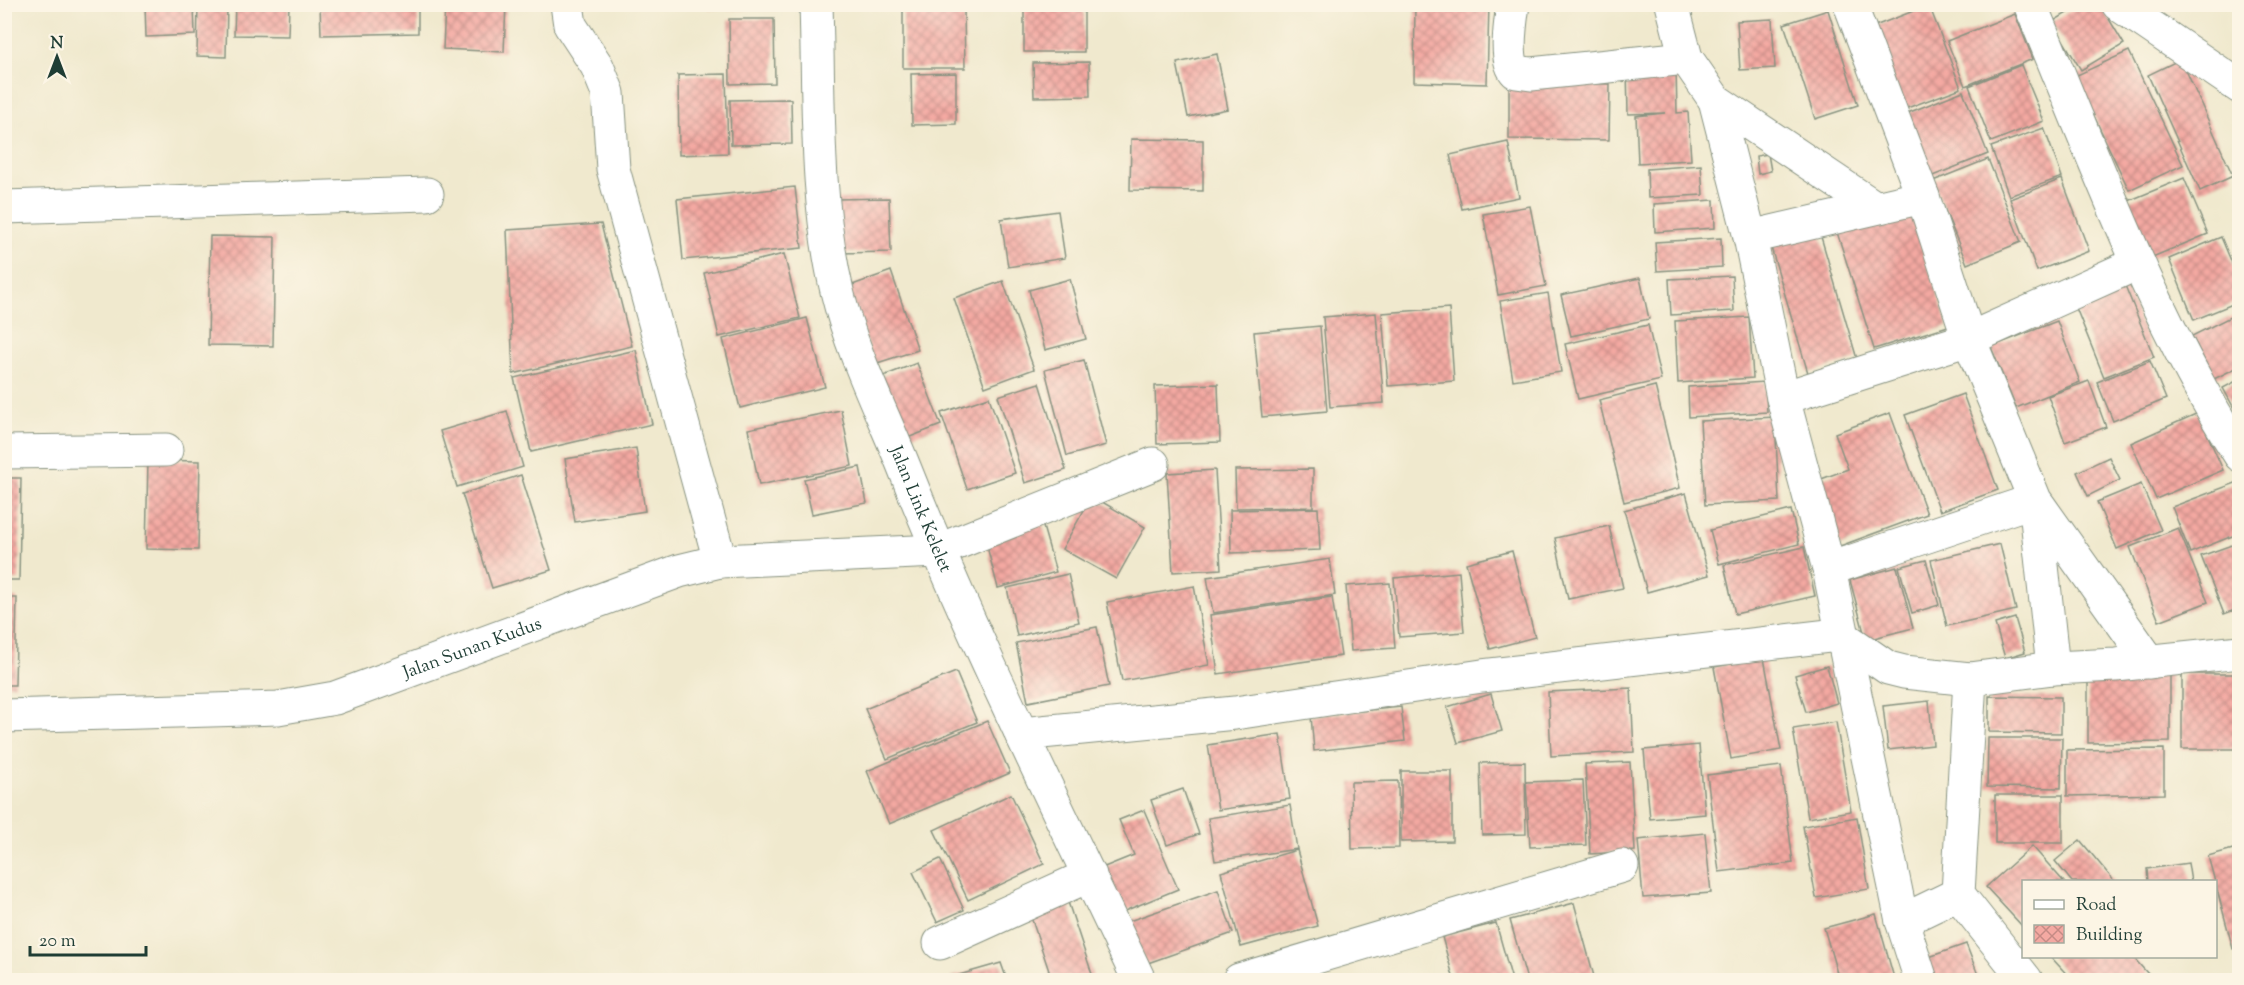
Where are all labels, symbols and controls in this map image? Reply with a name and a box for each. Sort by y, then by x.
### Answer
north arrow [27,27,87,87]
text: N [51,33,64,56]
street label: Jalan Link Kelelet [881,441,957,577]
street label: Jalan Sunan Kudus [399,612,546,687]
legend [2022,880,2217,958]
text: Road [2076,893,2116,919]
scale bar [30,919,146,957]
text: Building [2076,923,2142,949]
text: 20 m [39,929,76,955]

